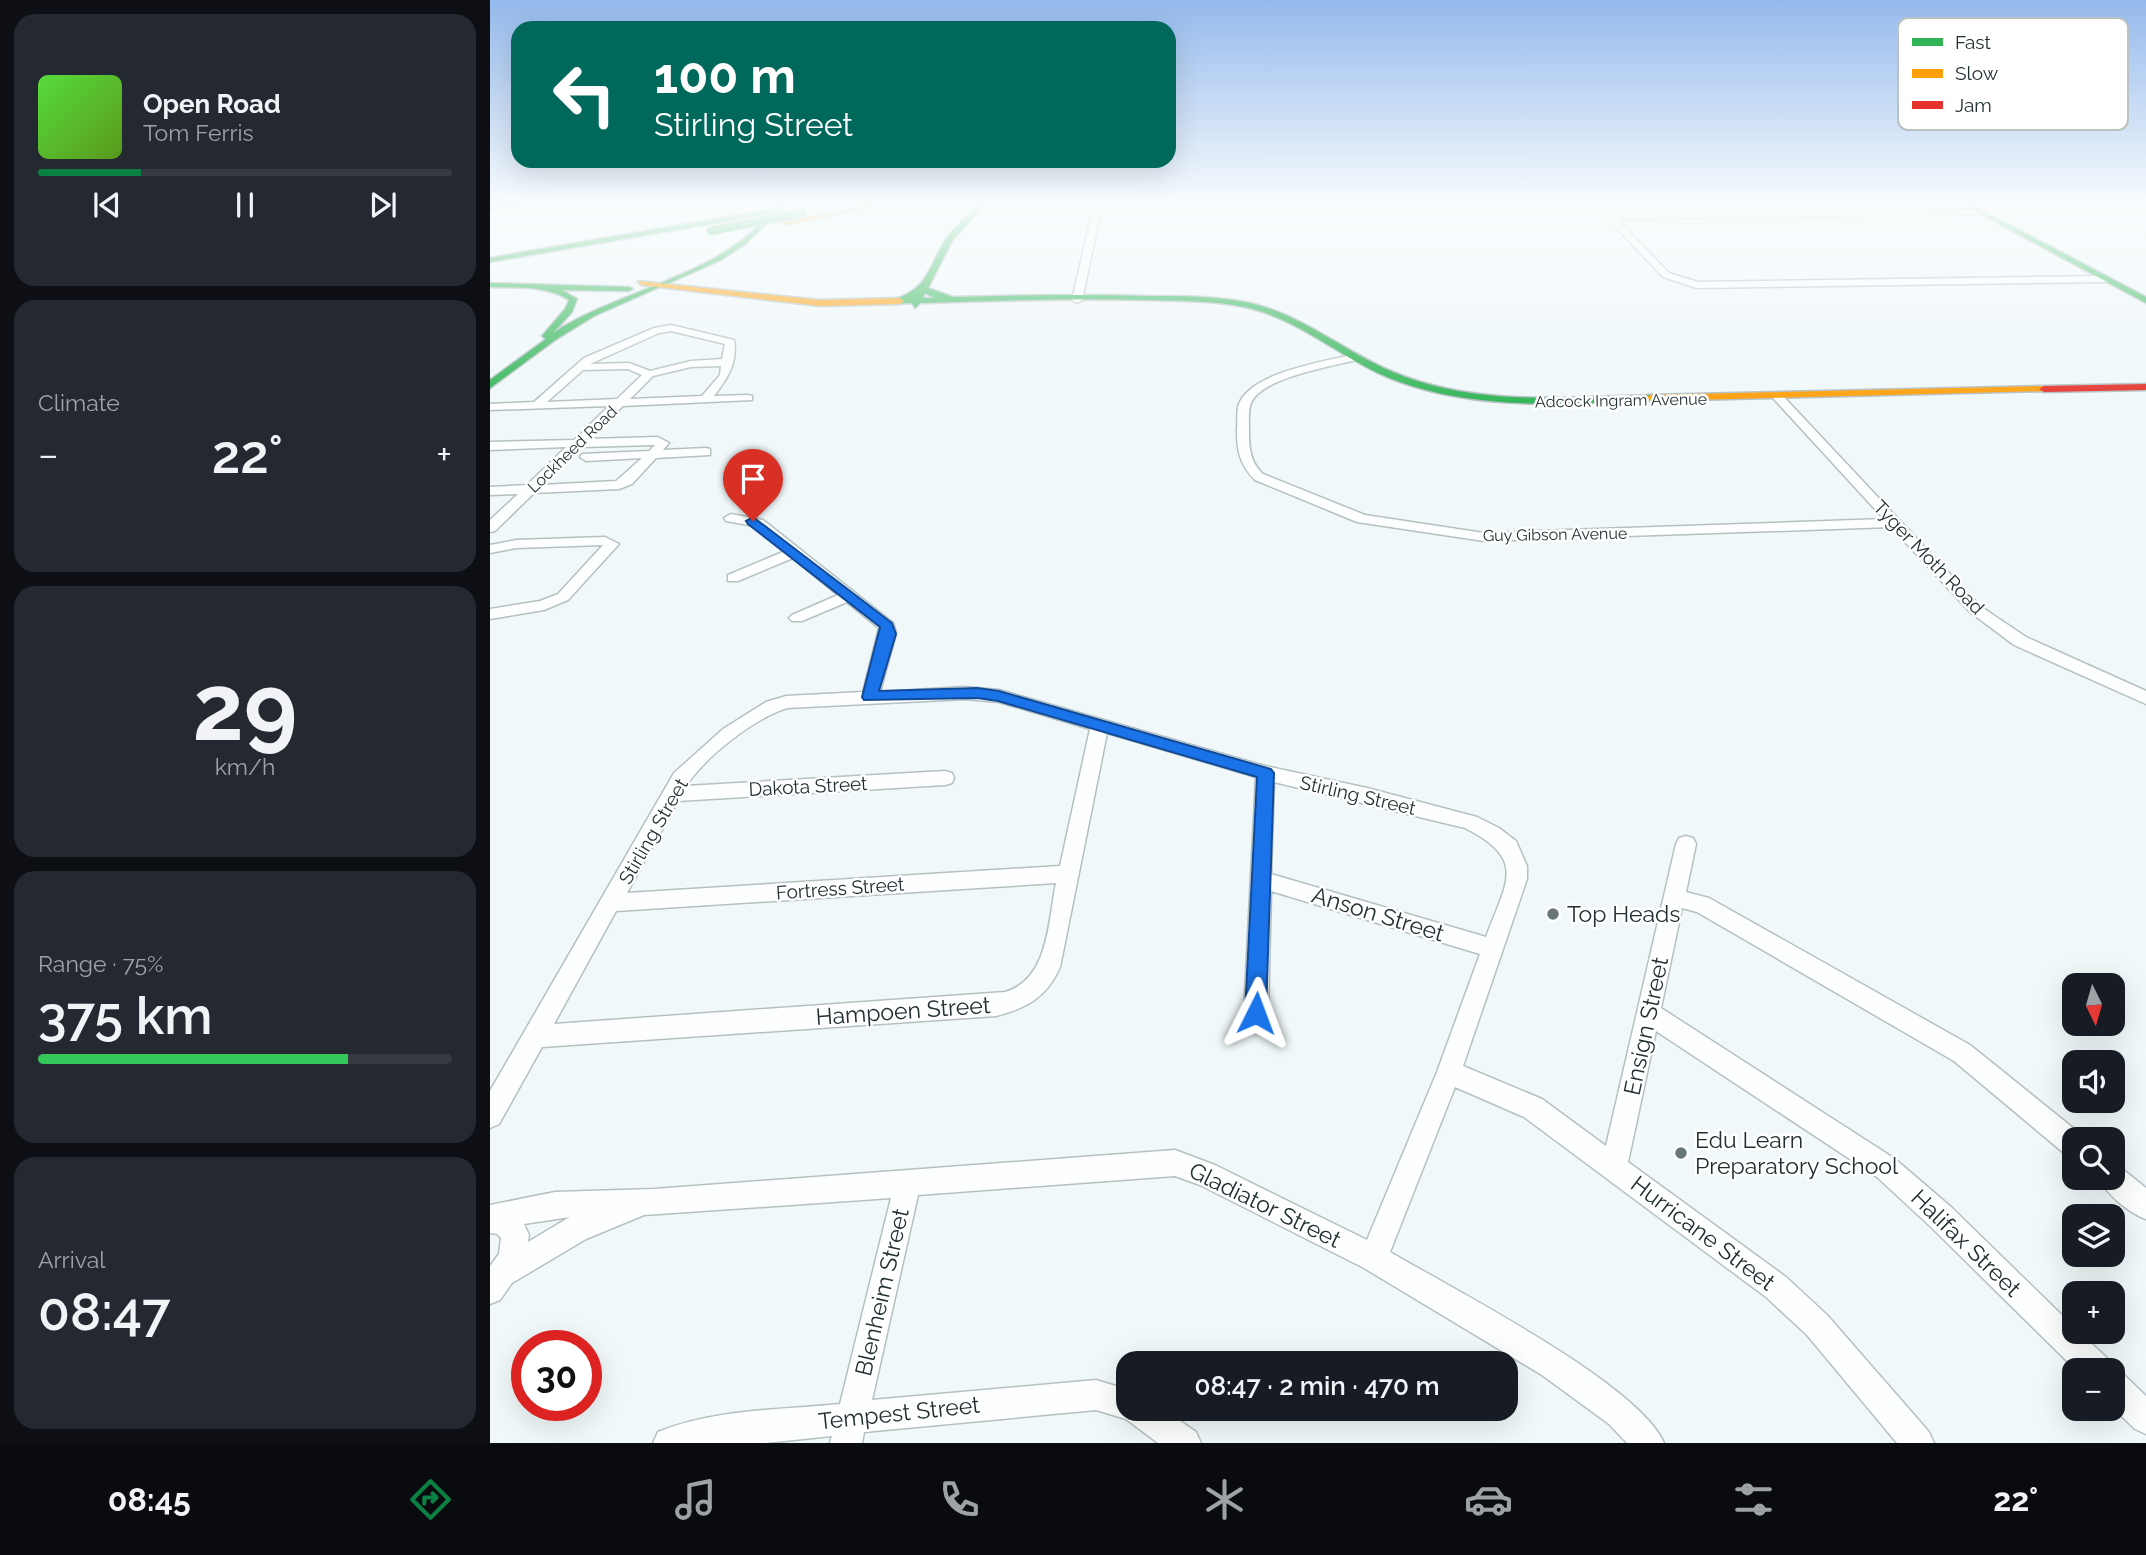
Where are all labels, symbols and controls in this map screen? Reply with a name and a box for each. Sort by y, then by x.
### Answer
legend [1898,18,2128,130]
text: Fast [1955,31,1991,53]
text: 100 m [654,47,796,104]
icon: left [539,49,630,140]
text: Slow [1955,62,1999,84]
text: Open Road [143,89,281,119]
text: Jam [1955,94,1992,116]
text: Stirling Street [654,106,853,143]
text: Tom Ferris [143,119,254,146]
icon: previous [88,186,126,224]
icon: pause [226,186,264,224]
icon: next [364,186,402,224]
text: Climate [38,389,120,416]
street label: Adcock Ingram Avenue [1535,390,1707,411]
street label: Lockheed Road [524,402,621,497]
text: 22° [212,424,283,485]
text: − [38,432,58,477]
text: + [436,432,452,477]
pin [723,449,783,521]
icon: arrive [734,460,772,498]
street label: Tyger Moth Road [1869,496,1989,618]
street label: Guy Gibson Avenue [1483,524,1627,545]
text: 29 [193,654,297,761]
text: km/h [215,753,275,780]
street label: Stirling Street [1298,771,1419,819]
street label: Dakota Street [748,772,869,800]
street label: Stirling Street [614,774,692,888]
street label: Fortress Street [775,873,905,903]
street label: Anson Street [1309,881,1448,947]
place label: Top Heads [1567,900,1680,927]
marker: Top Heads [1545,906,1561,922]
text: Range · 75% [38,950,163,977]
street label: Ensign Street [1618,954,1673,1098]
north arrow [2062,973,2124,1036]
map controls [2062,973,2125,1421]
position arrow [1219,976,1293,1050]
text: 375 km [38,985,213,1046]
street label: Hampoen Street [815,991,991,1030]
button: sound [2062,1050,2125,1113]
place label: Edu Learn Preparatory School [1695,1126,1899,1179]
button: search [2062,1127,2125,1190]
marker: Edu Learn Preparatory School [1673,1145,1689,1161]
street label: Gladiator Street [1185,1156,1346,1253]
street label: Hurricane Street [1626,1170,1781,1296]
street label: Halifax Street [1906,1184,2027,1302]
button: layers [2062,1204,2125,1267]
street label: Blenheim Street [849,1205,914,1378]
text: Arrival [38,1246,105,1273]
text: 08:47 [38,1281,171,1342]
button: + [2062,1281,2125,1344]
speed limit sign: 30 [511,1330,602,1421]
button: − [2062,1358,2125,1421]
text: 08:47 · 2 min · 470 m [1194,1371,1440,1401]
street label: Tempest Street [817,1391,981,1434]
icon: directions [406,1475,455,1524]
icon: music [671,1475,720,1524]
icon: phone [935,1475,984,1524]
icon: climate [1200,1475,1249,1524]
icon: car [1464,1475,1513,1524]
icon: filters [1729,1475,1778,1524]
text: 08:45 [108,1481,191,1518]
text: 22° [1993,1481,2038,1518]

